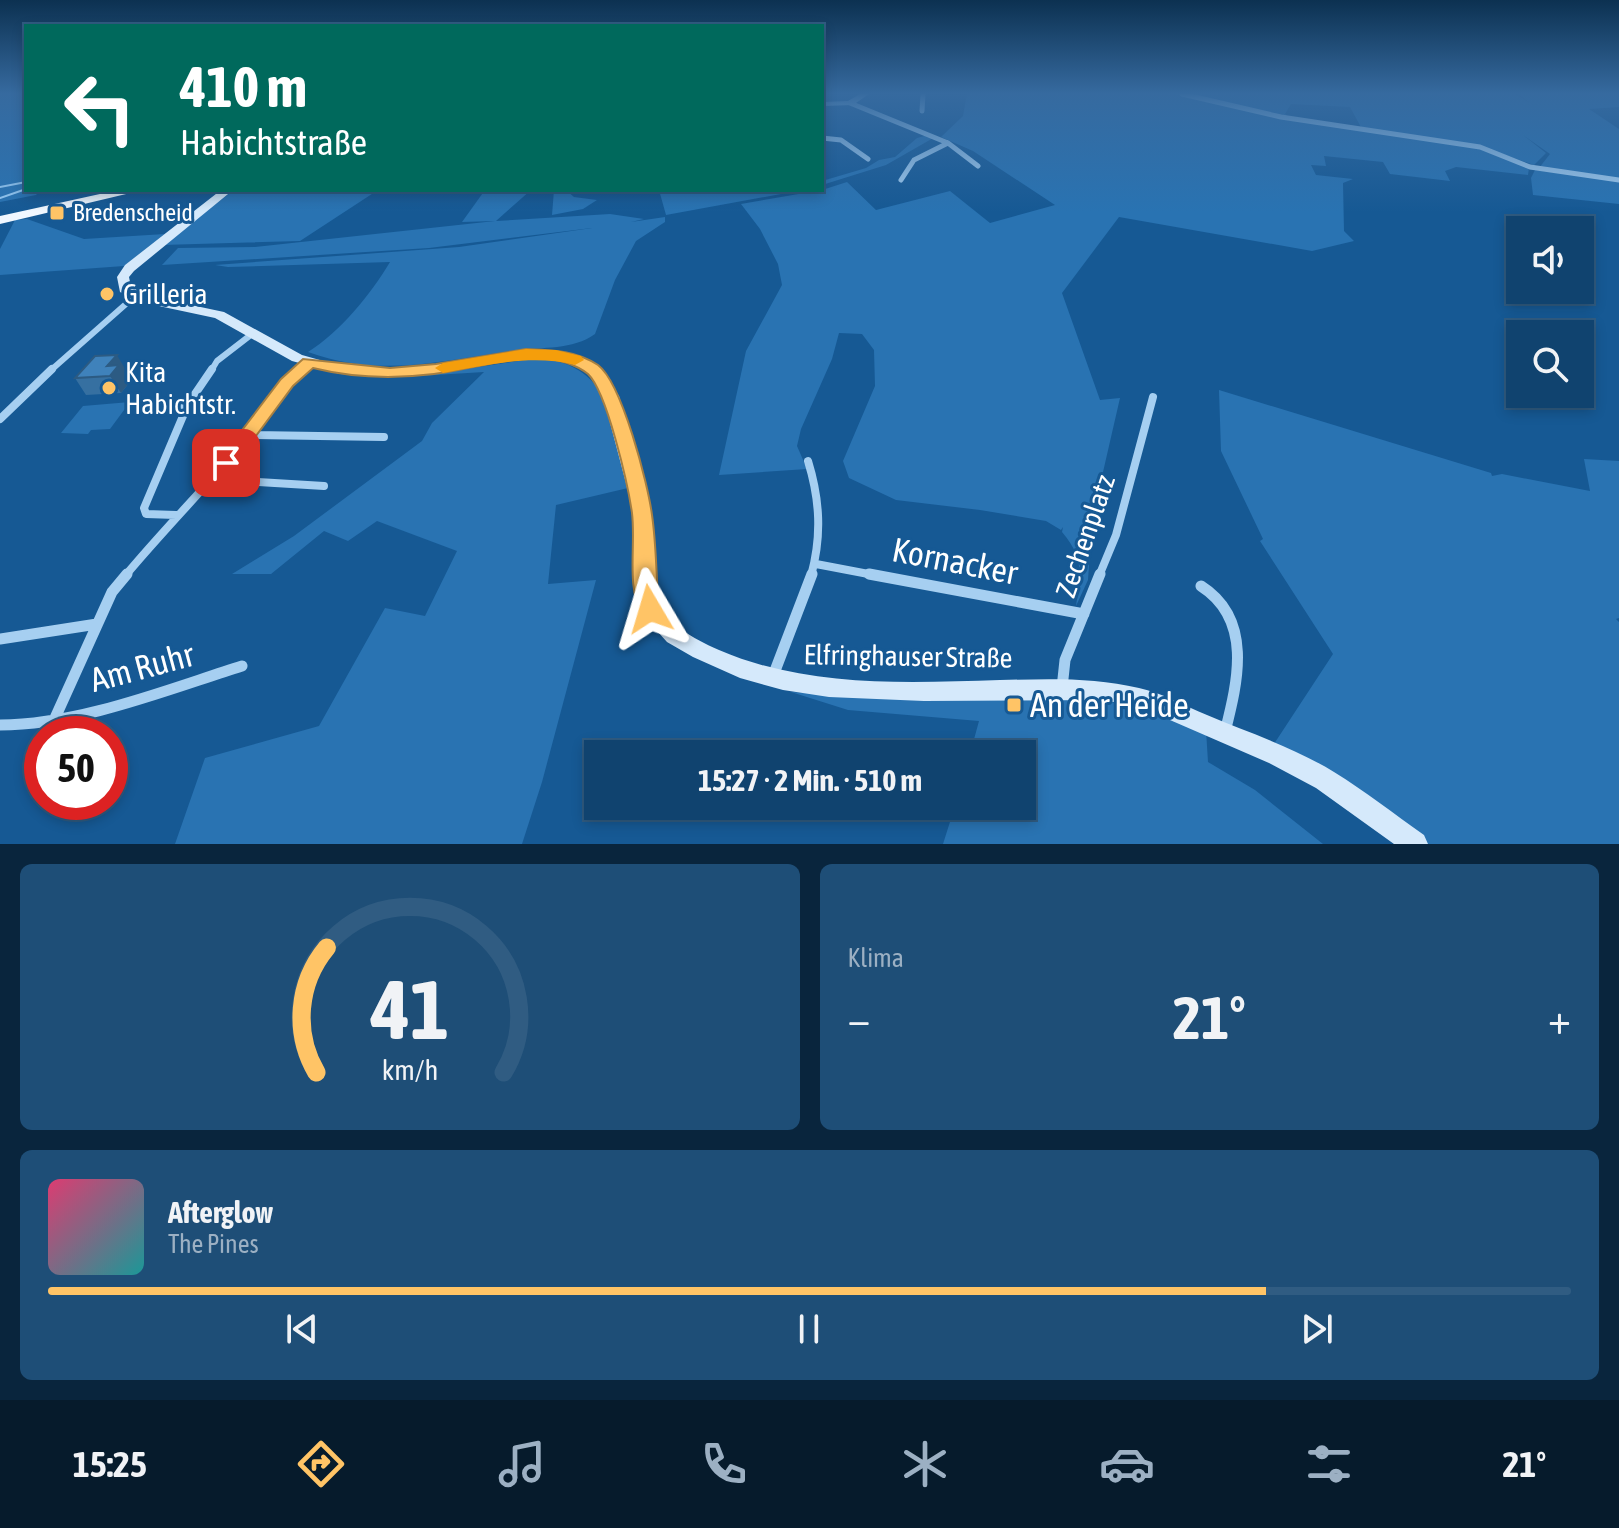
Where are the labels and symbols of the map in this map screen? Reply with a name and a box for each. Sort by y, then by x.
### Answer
place label: Bredenscheid [73,199,193,226]
marker: Bredenscheid [48,204,66,222]
place label: Grilleria [123,278,208,310]
marker: Grilleria [98,285,116,303]
place label: Kita Habichtstr. [125,356,236,420]
marker: Kita Habichtstr. [100,379,118,397]
pin [192,429,260,497]
street label: Zechenplatz [1049,471,1121,601]
street label: Kornacker [889,529,1022,592]
position arrow [608,567,692,651]
street label: Am Ruhr [86,634,199,699]
street label: Elfringhauser Straße [803,638,1013,674]
place label: An der Heide [1030,685,1189,724]
marker: An der Heide [1005,696,1023,714]
speed limit sign: 50 [24,716,128,820]

